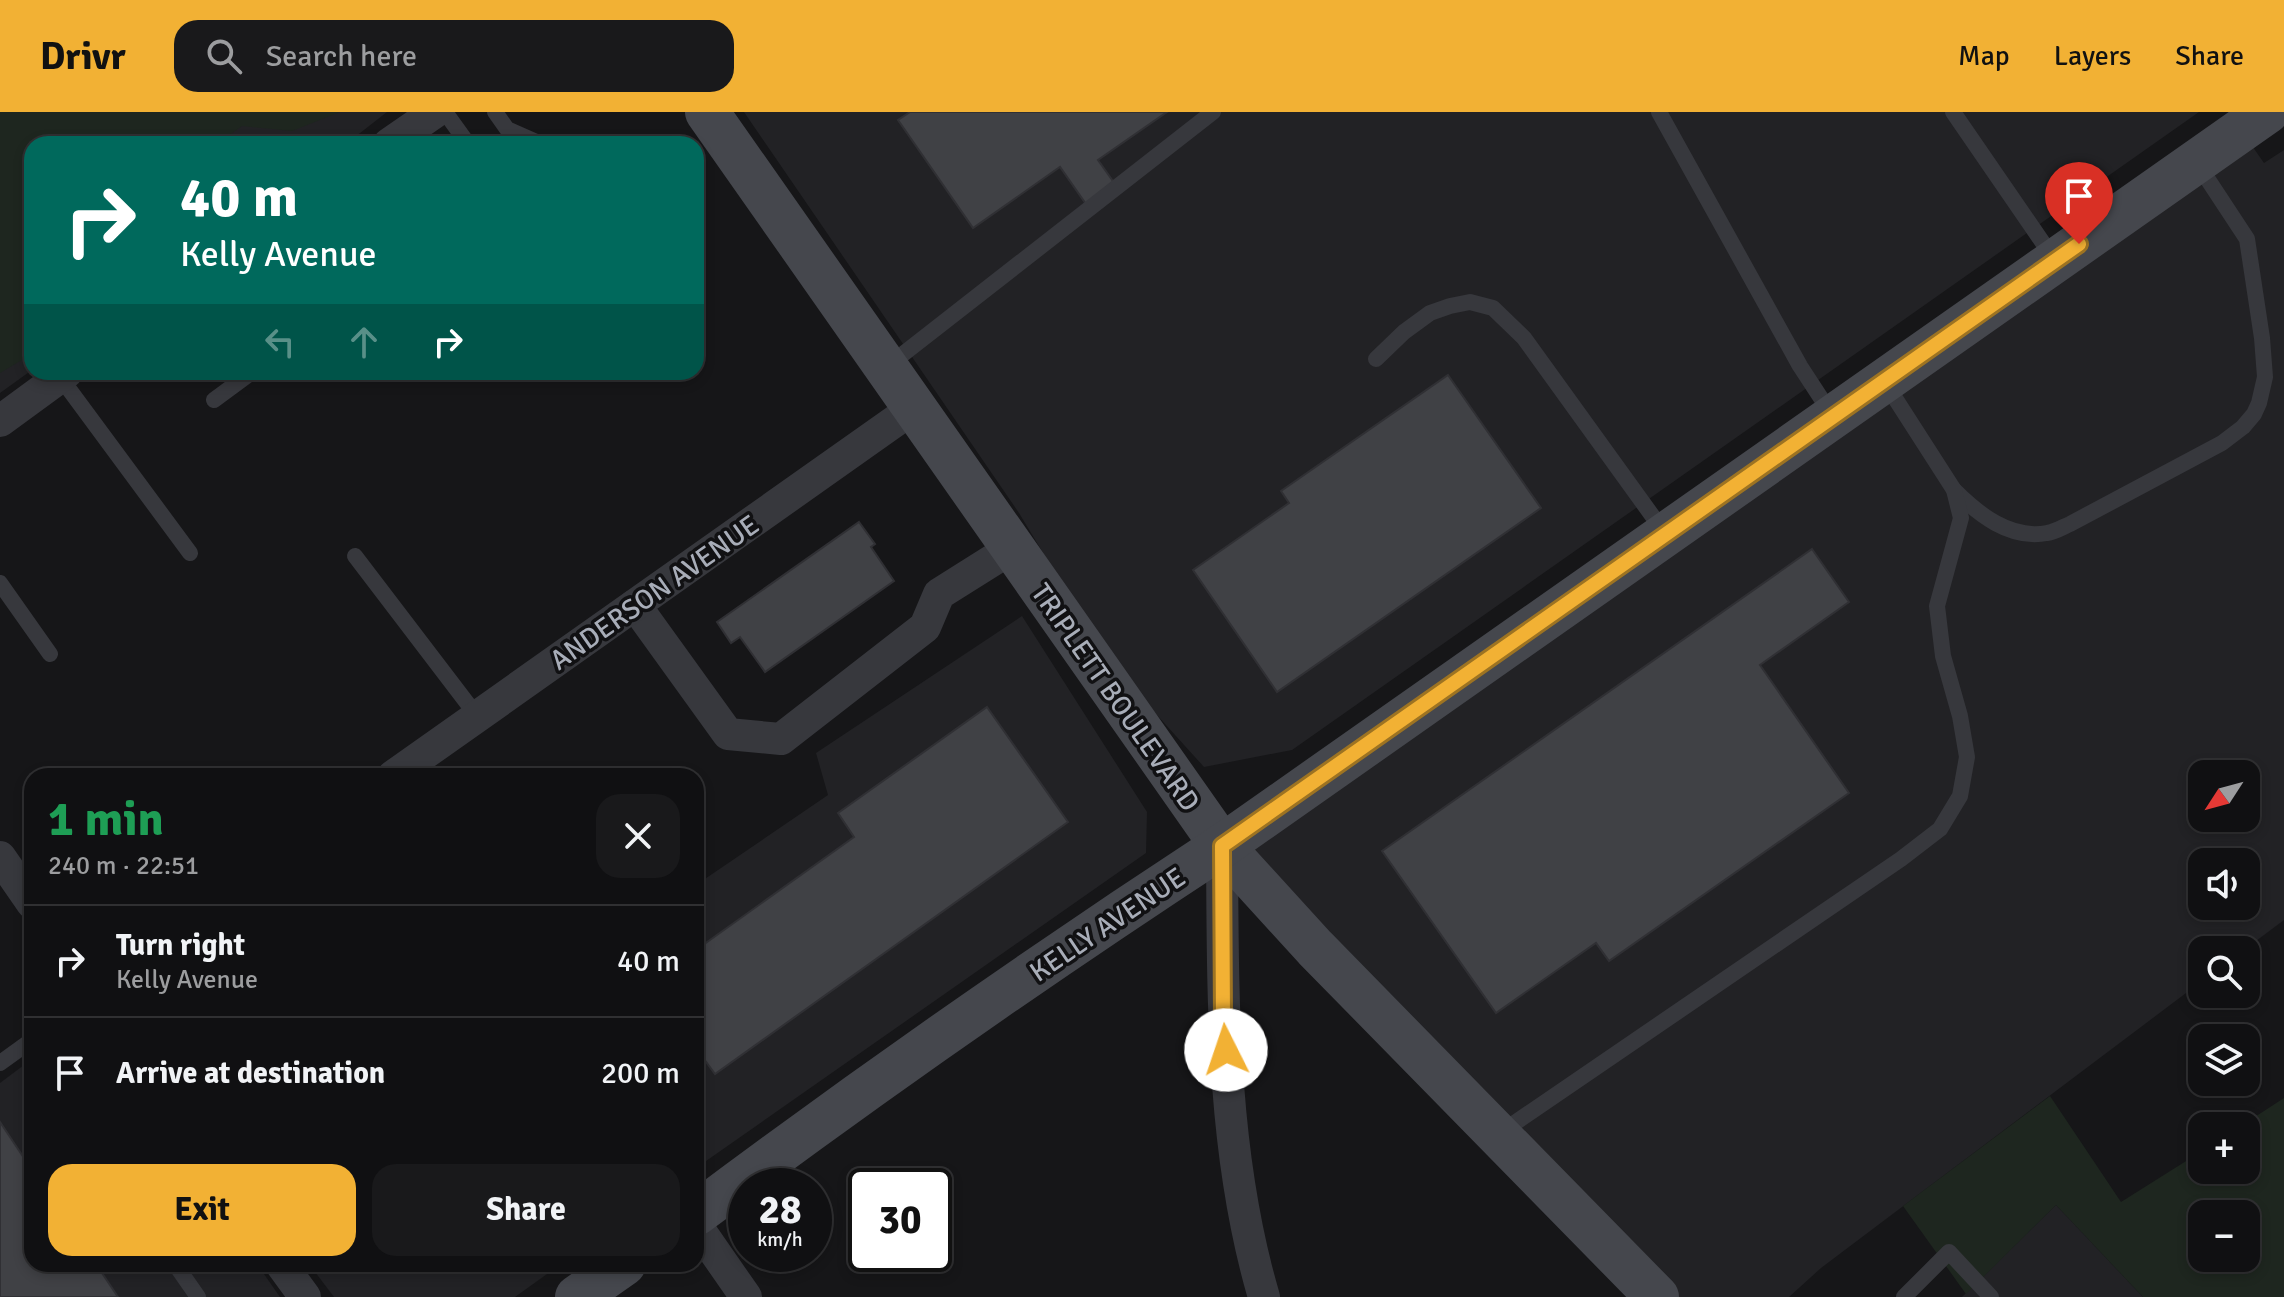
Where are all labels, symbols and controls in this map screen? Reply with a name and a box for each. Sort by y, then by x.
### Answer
search box [174,20,734,92]
text: Drivr [40,33,126,80]
icon: search [202,34,246,78]
text: Search here [266,38,417,75]
text: Map [1958,39,2010,73]
text: Layers [2054,39,2131,73]
text: Share [2175,39,2244,73]
pin [2045,162,2113,244]
text: 40 m [180,163,298,232]
icon: right [48,168,152,272]
icon: arrive [2057,174,2101,218]
text: Kelly Avenue [180,232,377,277]
icon: left [258,320,302,364]
icon: ahead [342,320,386,364]
icon: right [426,320,470,364]
street label: ANDERSON AVENUE [544,508,766,678]
street label: TRIPLETT BOULEVARD [1024,577,1207,818]
north arrow [2188,760,2260,832]
map controls [2188,760,2260,1272]
text: 1 min [48,790,164,849]
button: close [596,794,680,878]
button: sound [2188,848,2260,920]
text: 240 m · 22:51 [48,850,199,882]
street label: KELLY AVENUE [1023,860,1192,989]
text: Turn right [116,927,245,964]
button: search [2188,936,2260,1008]
icon: right [48,939,92,983]
text: 40 m [617,943,680,980]
text: Kelly Avenue [116,964,258,996]
position arrow [1184,1008,1268,1092]
button: layers [2188,1024,2260,1096]
icon: arrive [48,1051,92,1095]
text: Arrive at destination [116,1055,385,1092]
text: 200 m [601,1055,680,1092]
button: + [2188,1112,2260,1184]
button: Exit [48,1164,356,1256]
button: Share [372,1164,680,1256]
speed limit sign: 30 [848,1168,952,1272]
text: 28 [758,1185,802,1235]
button: − [2188,1200,2260,1272]
text: km/h [757,1227,803,1252]

